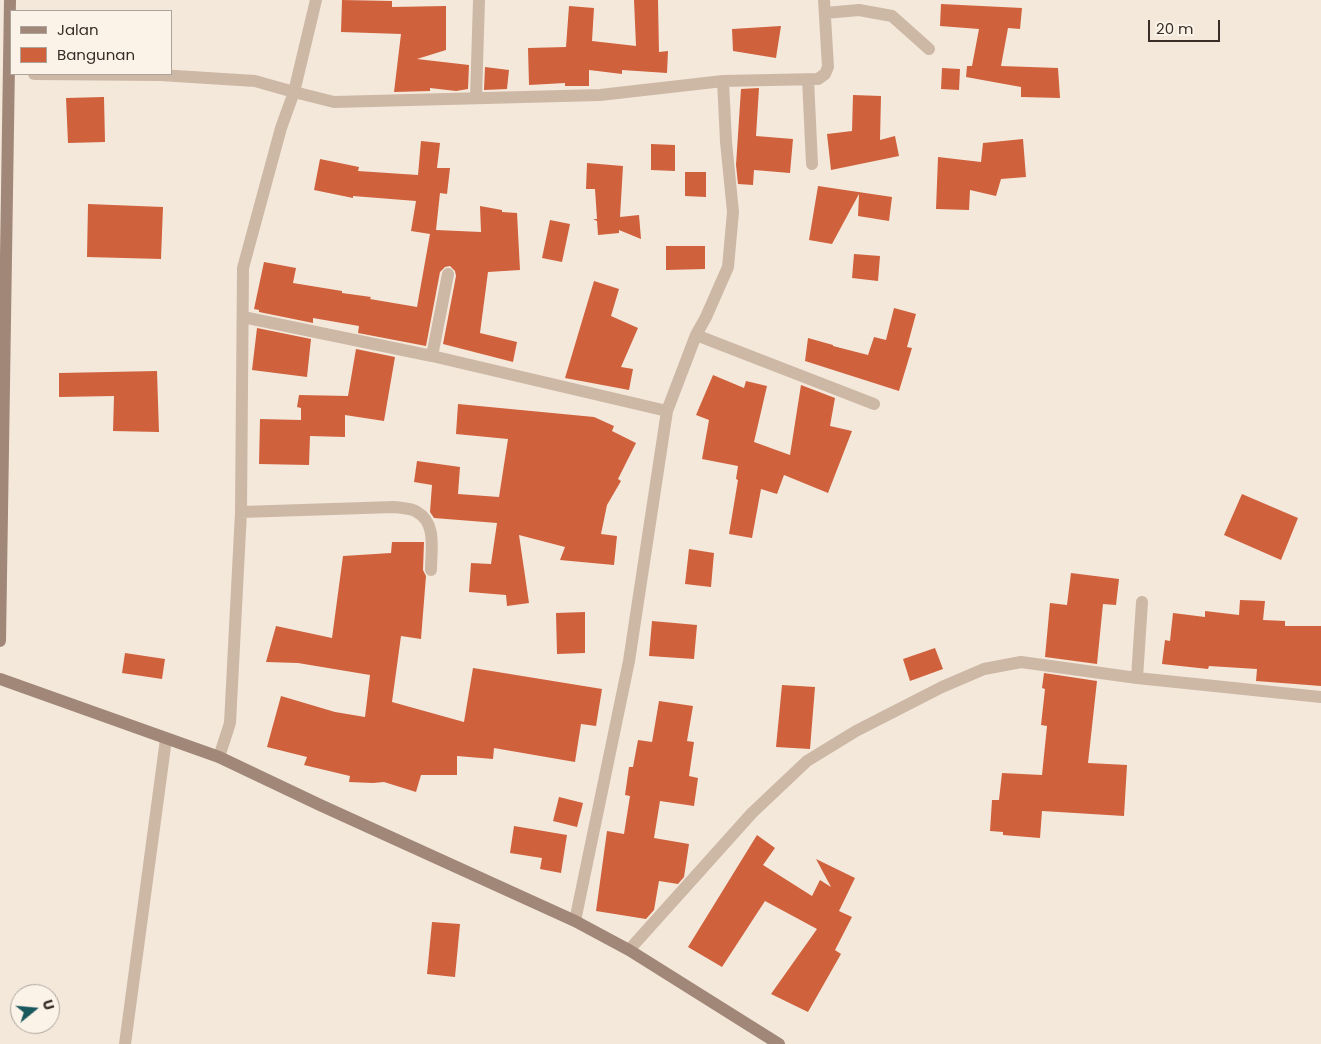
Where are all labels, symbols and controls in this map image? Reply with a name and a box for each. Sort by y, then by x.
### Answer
legend [10,10,172,75]
scale bar [1151,10,1224,42]
text: 20 m [1156,18,1194,39]
text: Jalan [57,19,99,40]
text: Bangunan [57,44,135,65]
north arrow [10,984,60,1034]
text: U [37,997,59,1013]

